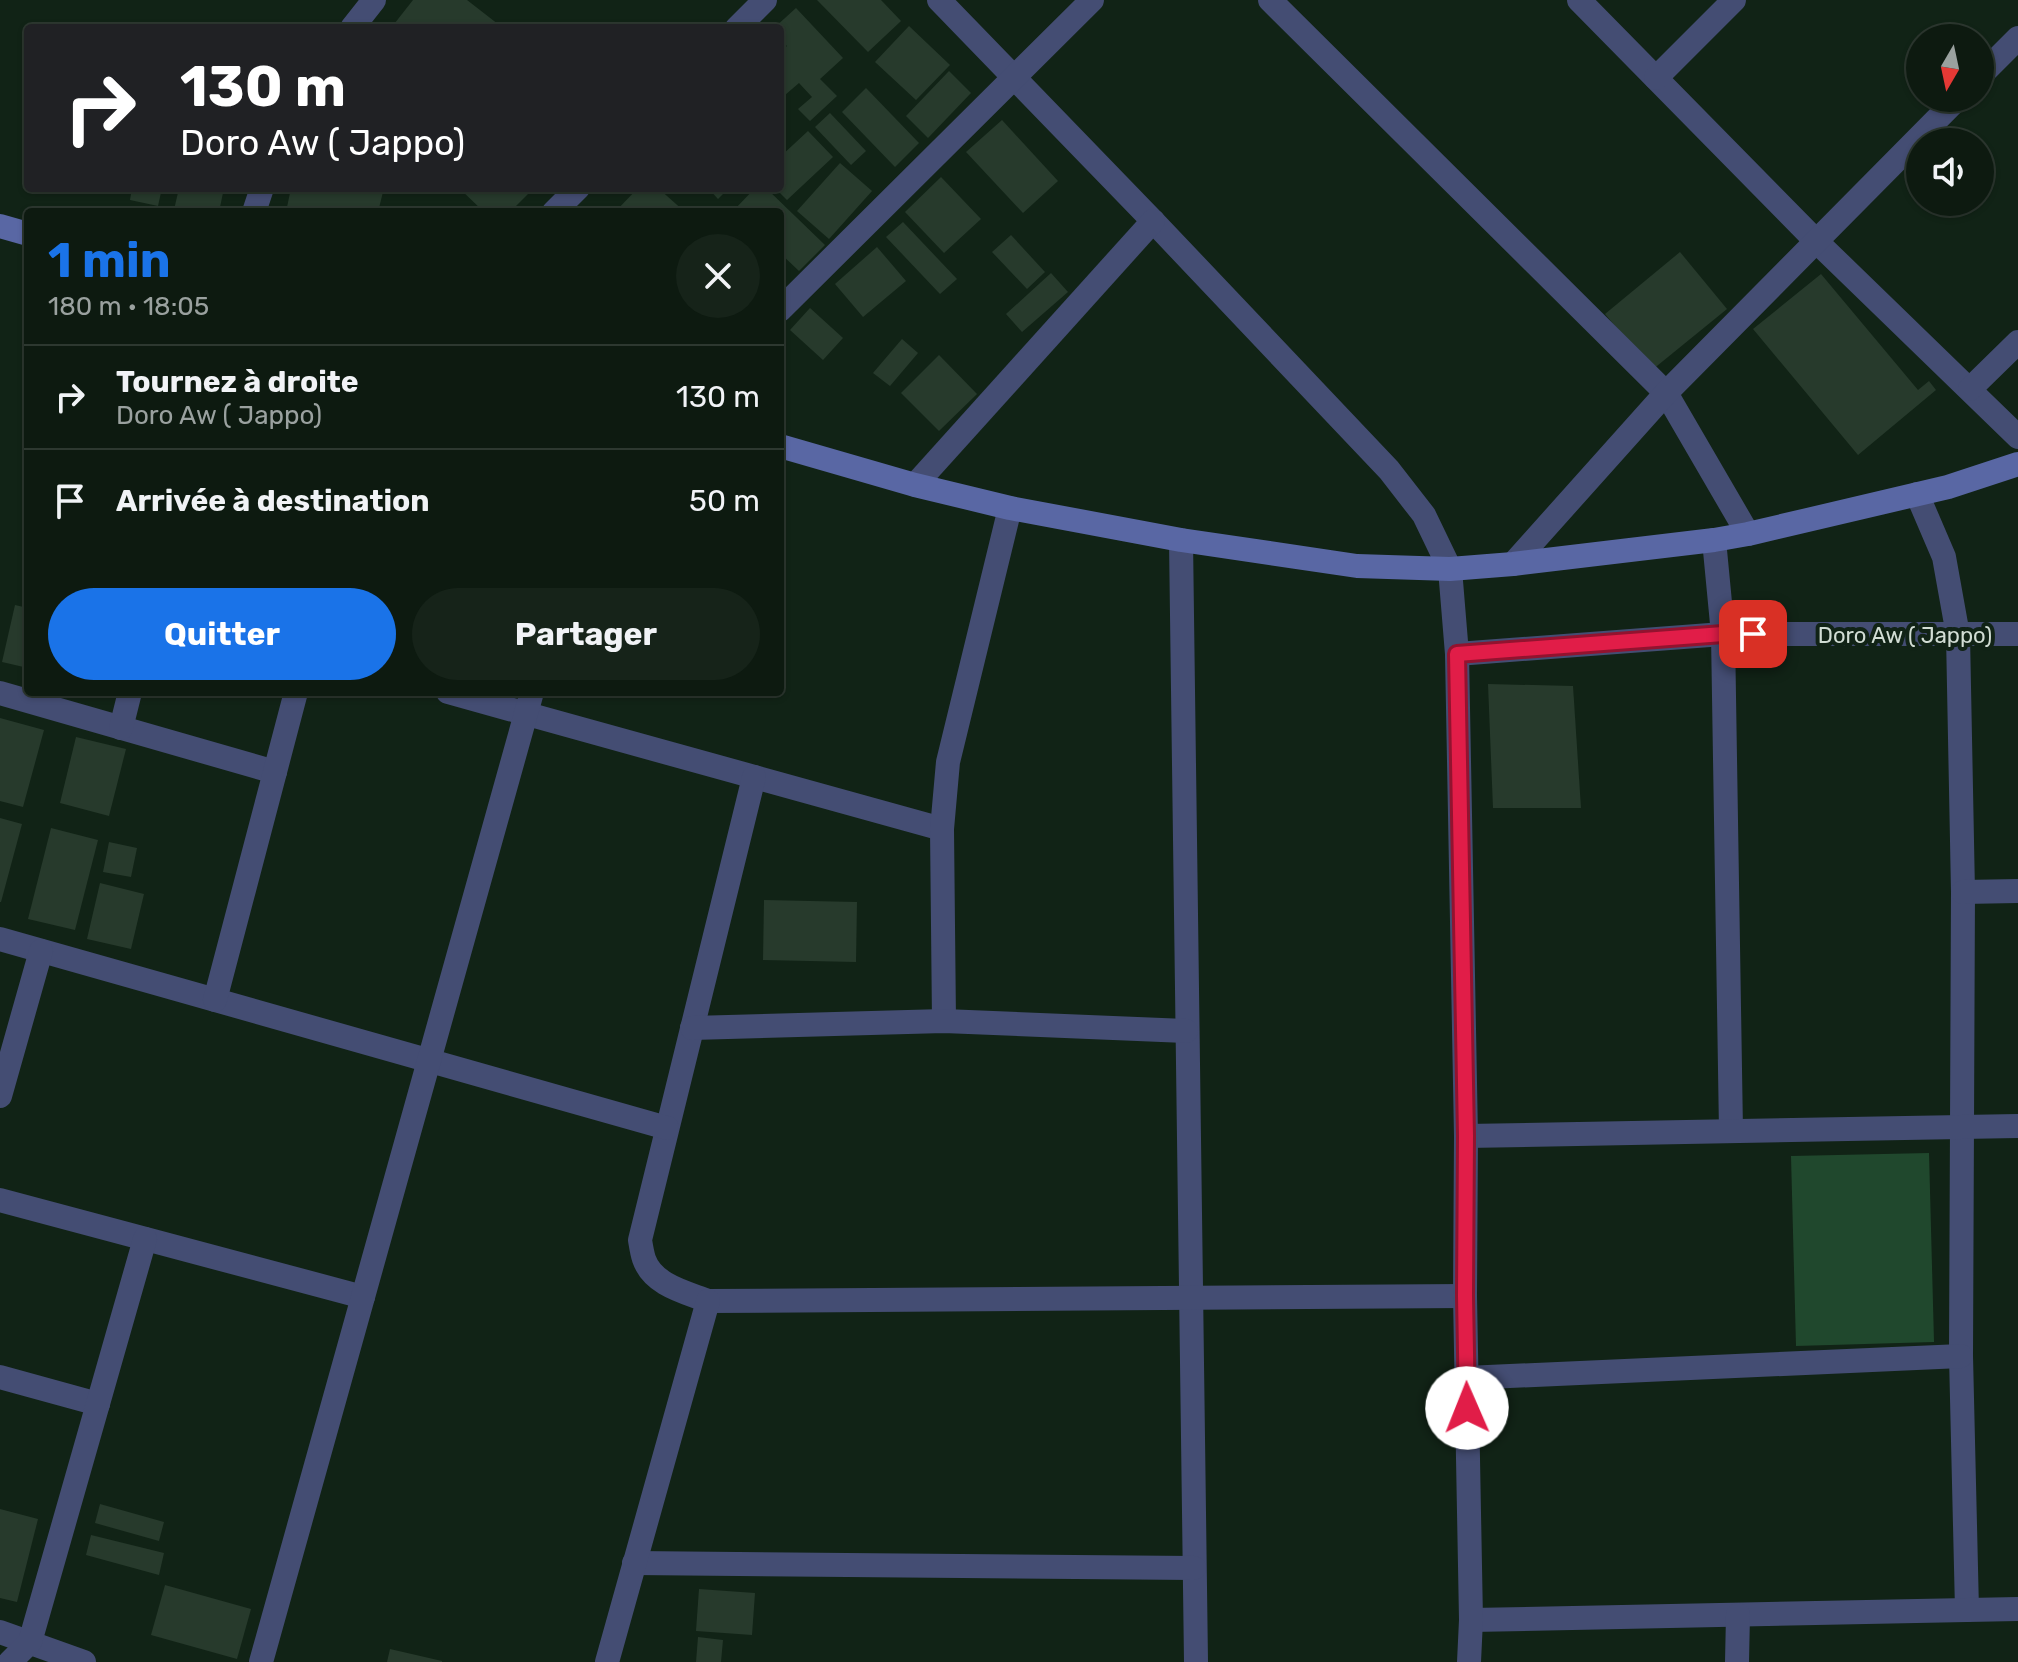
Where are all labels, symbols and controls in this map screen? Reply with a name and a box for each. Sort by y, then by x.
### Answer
north arrow [1906,24,1994,112]
map controls [1906,24,1994,216]
text: 130 m [180,54,346,120]
icon: right [48,56,152,160]
text: Doro Aw ( Jappo) [180,121,465,164]
button: sound [1906,128,1994,216]
text: 1 min [48,232,171,289]
button: close [676,234,760,318]
text: 180 m · 18:05 [48,291,209,322]
text: Tournez à droite [116,364,359,400]
icon: right [48,375,92,419]
text: 130 m [676,379,760,415]
text: Doro Aw ( Jappo) [116,400,322,431]
icon: arrive [48,479,92,523]
text: Arrivée à destination [116,483,430,519]
text: 50 m [689,483,760,519]
button: Quitter [48,588,396,680]
button: Partager [412,588,760,680]
pin [1719,600,1787,668]
icon: arrive [1731,612,1775,656]
street label: Doro Aw ( Jappo) [1818,622,1992,649]
position arrow [1425,1366,1509,1450]

